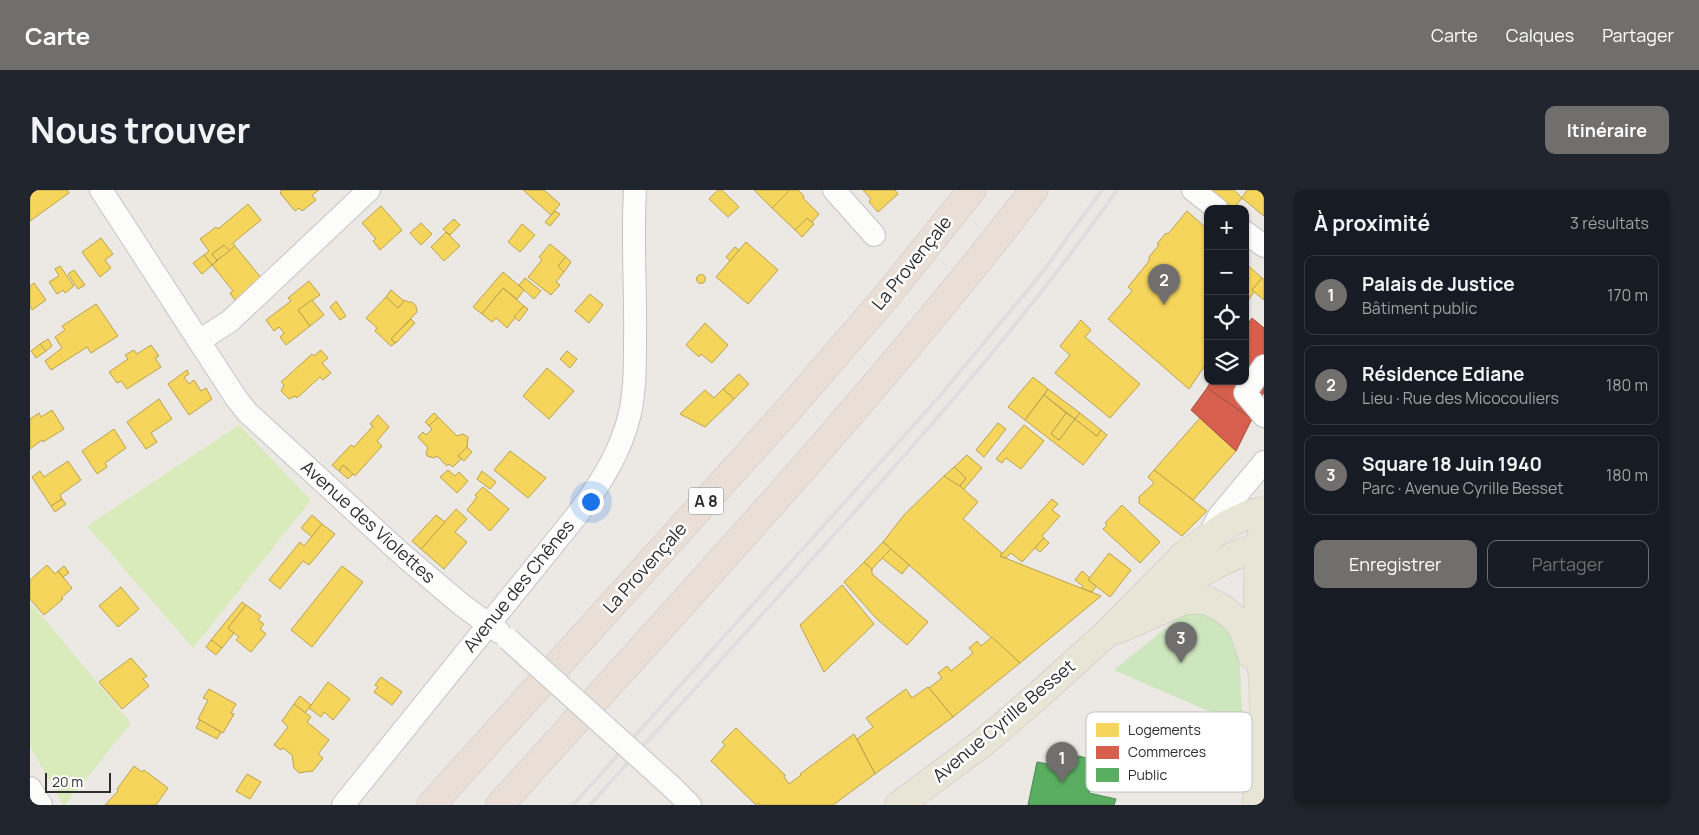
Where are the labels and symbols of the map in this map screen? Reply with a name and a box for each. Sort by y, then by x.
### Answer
street label: La Provençale [866,210,957,314]
pin: 2 [1148,264,1180,305]
street label: Avenue des Violettes [296,455,441,588]
road number: A 8 [688,488,724,514]
your location [578,489,604,515]
street label: Avenue des Chênes [457,514,579,657]
street label: La Provençale [597,517,692,618]
pin: 3 [1165,622,1197,663]
street label: Avenue Cyrille Besset [927,654,1080,787]
legend [1086,712,1252,792]
text: Logements [1128,720,1201,739]
pin: 1 [1046,742,1078,783]
text: Commerces [1128,742,1206,761]
text: Public [1128,765,1168,784]
scale bar [45,770,111,793]

